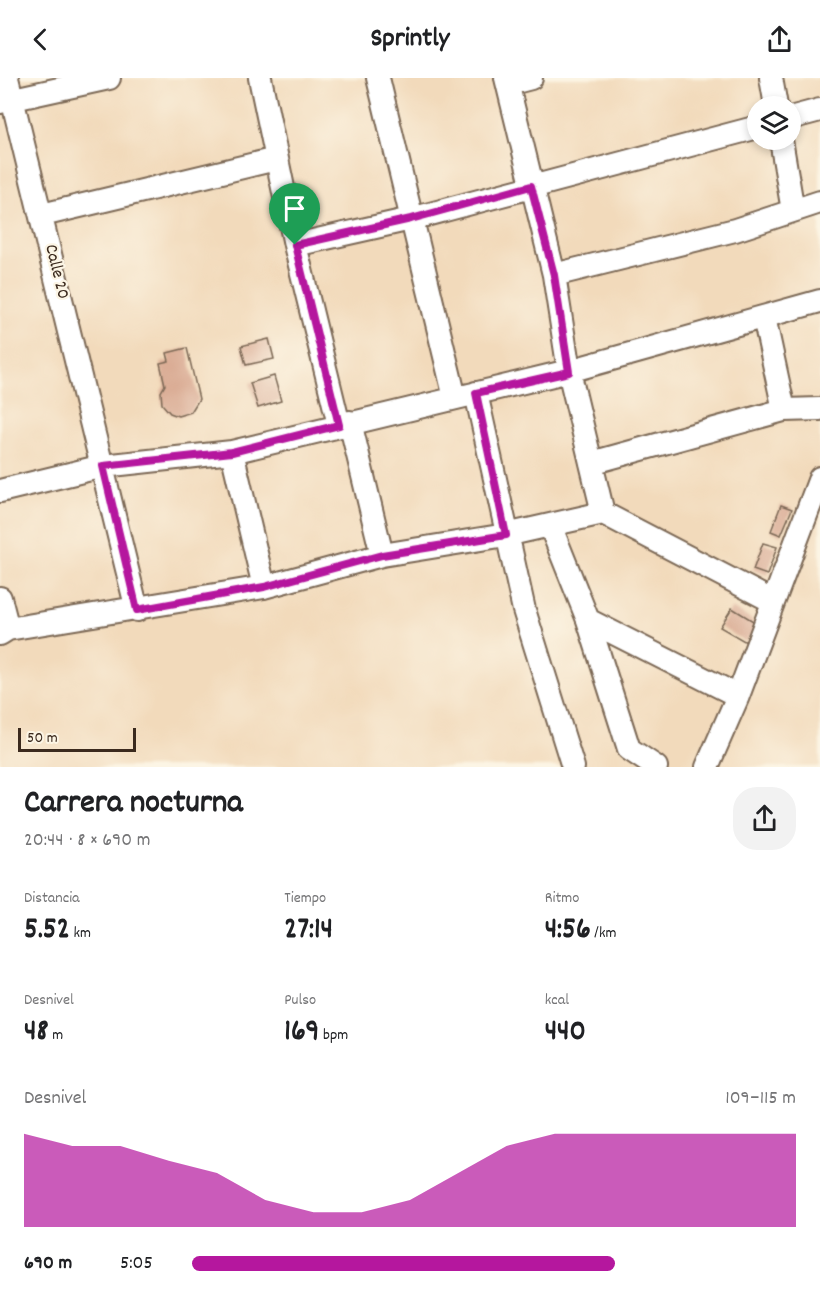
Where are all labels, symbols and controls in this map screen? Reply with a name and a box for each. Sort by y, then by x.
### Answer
text: Sprintly [370,20,450,59]
icon: back [24,23,57,56]
icon: share [763,23,796,56]
map controls [747,96,801,150]
button: layers [747,96,801,150]
pin [269,183,320,245]
icon: arrive [278,192,311,225]
street label: Calle 20 [37,242,75,302]
scale bar [18,725,136,752]
text: 50 m [27,727,58,750]
text: Carrera nocturna [24,781,243,828]
button: share [733,787,796,850]
text: 20:44 · 8 × 690 m [24,827,150,855]
text: Distancia [24,887,80,910]
text: Tiempo [284,887,326,910]
text: Ritmo [545,887,579,910]
text: 5.52 [24,910,70,953]
text: 27:14 [284,910,333,953]
text: 4:56 [545,910,591,953]
text: km [70,922,91,945]
text: /km [591,922,616,945]
text: Desnivel [24,989,74,1012]
text: Pulso [284,989,316,1012]
text: kcal [545,989,569,1012]
text: 48 [24,1012,48,1055]
text: 169 [284,1012,319,1055]
text: 440 [545,1012,586,1055]
text: m [48,1024,63,1047]
text: bpm [319,1024,348,1047]
text: Desnivel [24,1085,86,1113]
text: 109–115 m [725,1085,796,1113]
text: 690 m [24,1250,72,1278]
text: 5:05 [120,1250,153,1278]

